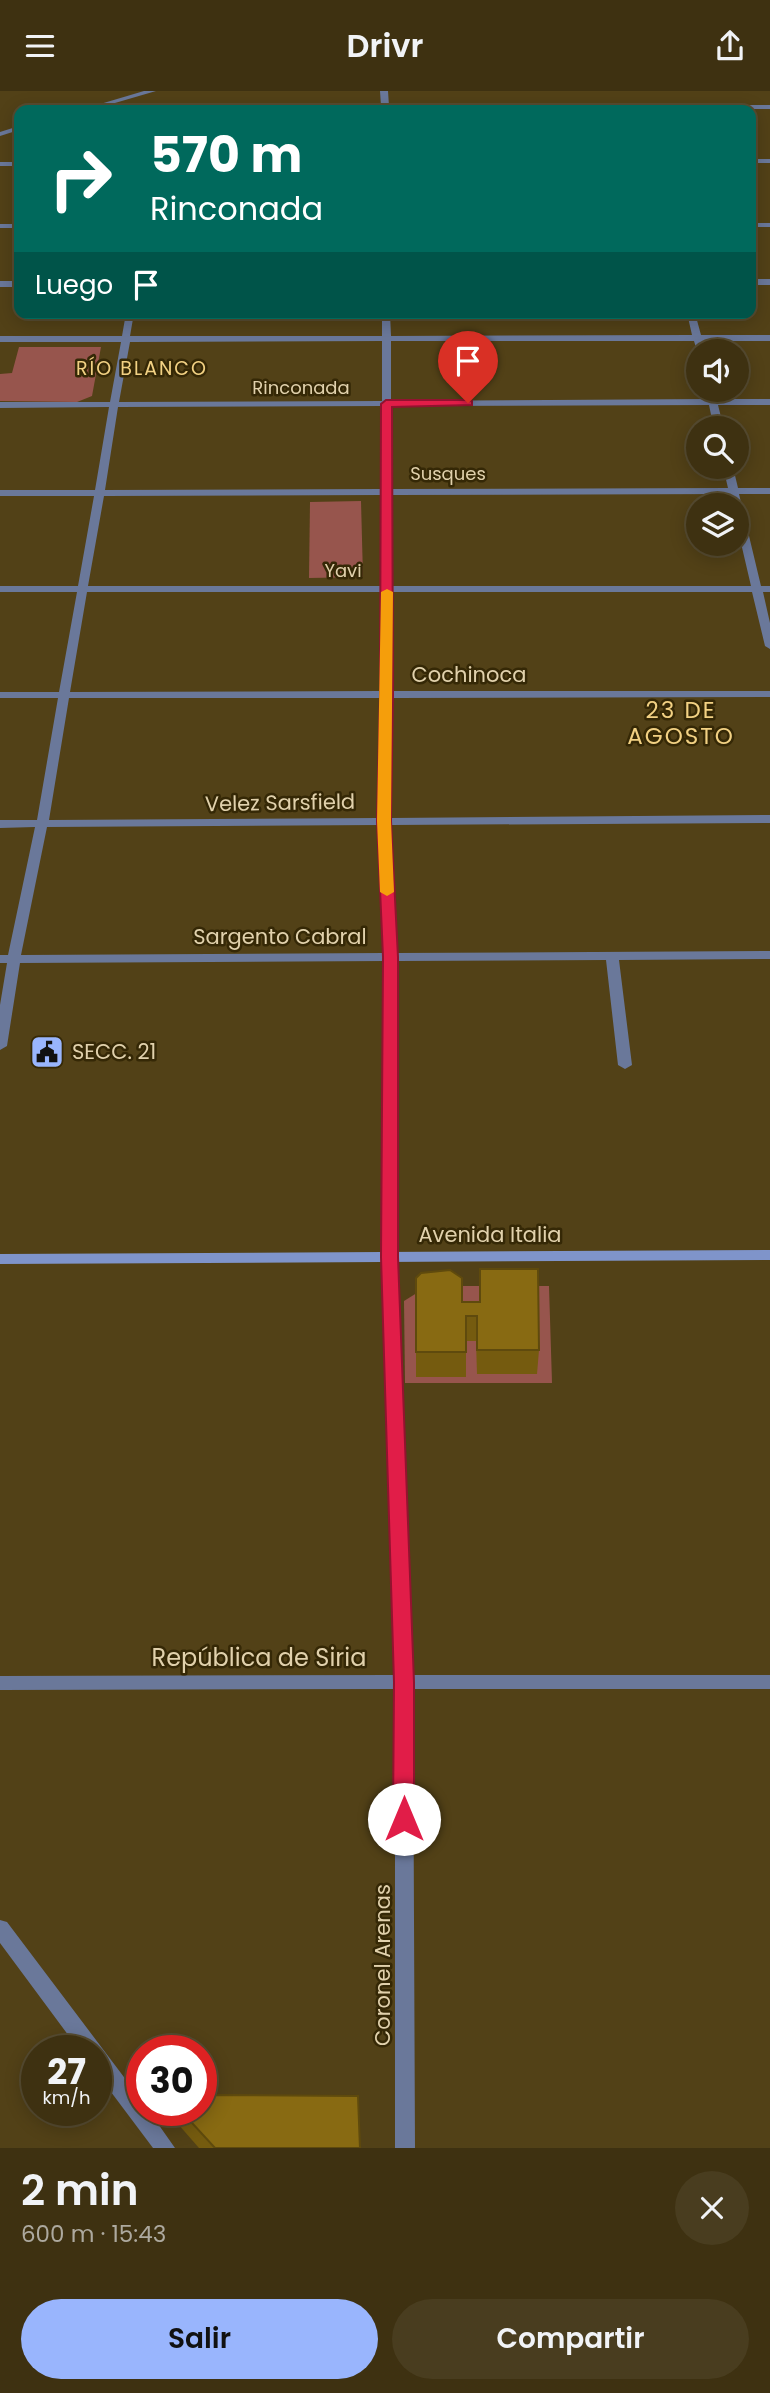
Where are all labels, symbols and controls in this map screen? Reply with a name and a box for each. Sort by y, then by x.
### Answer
text: Drivr [347,23,423,68]
icon: menu [21,27,59,65]
icon: share [711,27,749,65]
text: 570 m [150,121,302,189]
icon: right [35,133,126,224]
text: Rinconada [150,186,323,231]
icon: arrive [127,266,165,304]
text: Luego [35,267,113,303]
pin [438,331,498,403]
map controls [686,339,749,556]
button: sound [686,339,749,402]
icon: arrive [449,342,487,380]
district label: RÍO BLANCO [76,355,208,382]
street label: Rinconada [252,375,350,400]
button: search [686,416,749,479]
street label: Susques [410,461,486,486]
button: layers [686,493,749,556]
street label: Yavi [324,558,362,583]
street label: Cochinoca [412,660,526,689]
district label: 23 DE AGOSTO [627,694,735,752]
street label: Velez Sarsfield [205,787,355,818]
street label: Sargento Cabral [193,922,367,951]
public building icon: SECC. 21 [28,1033,66,1071]
place label: SECC. 21 [72,1037,156,1066]
street label: Avenida Italia [418,1220,562,1249]
street label: República de Siria [152,1641,366,1674]
position arrow [367,1782,441,1856]
street label: Coronel Arenas [368,1884,397,2046]
speed limit sign: 30 [126,2035,217,2126]
text: 27 [47,2047,86,2096]
text: km/h [43,2085,90,2110]
text: 2 min [21,2161,139,2220]
button: close [675,2171,749,2245]
text: 600 m · 15:43 [21,2218,166,2250]
button: Salir [21,2299,378,2379]
button: Compartir [392,2299,749,2379]

